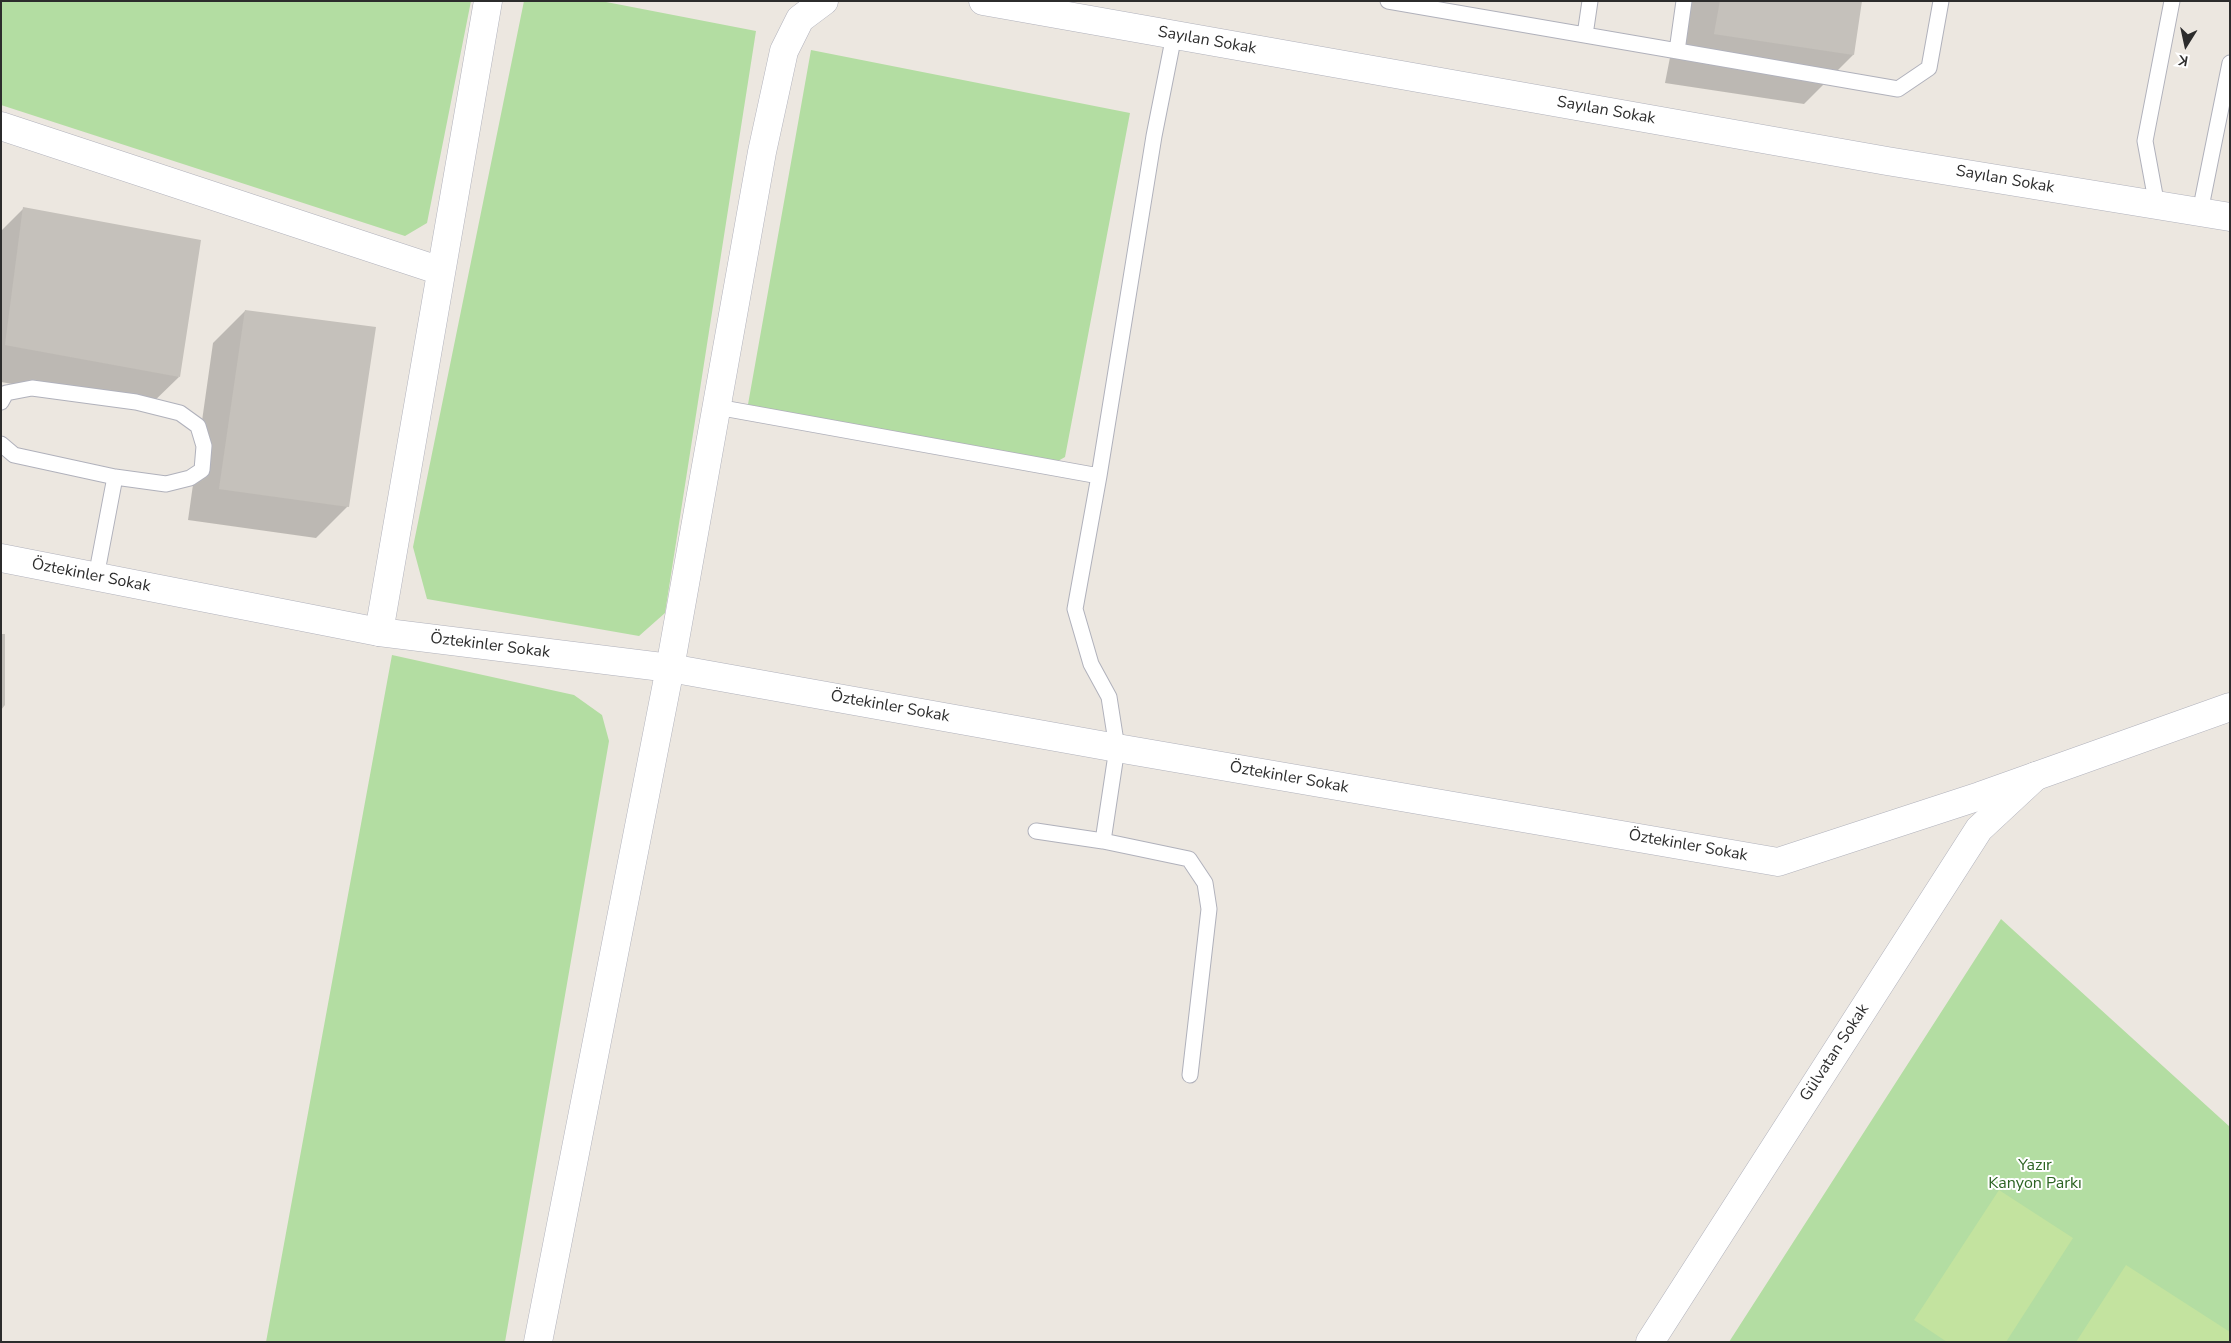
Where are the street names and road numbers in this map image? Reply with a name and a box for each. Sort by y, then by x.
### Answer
street label: Sayılan Sokak [1156,23,1258,59]
street label: Sayılan Sokak [1555,93,1657,129]
street label: Sayılan Sokak [1954,162,2056,198]
street label: Öztekinler Sokak [30,555,152,597]
street label: Öztekinler Sokak [429,629,551,663]
street label: Öztekinler Sokak [829,687,951,727]
street label: Öztekinler Sokak [1228,758,1350,798]
street label: Öztekinler Sokak [1627,826,1749,866]
street label: Gülvatan Sokak [1796,1001,1874,1105]

